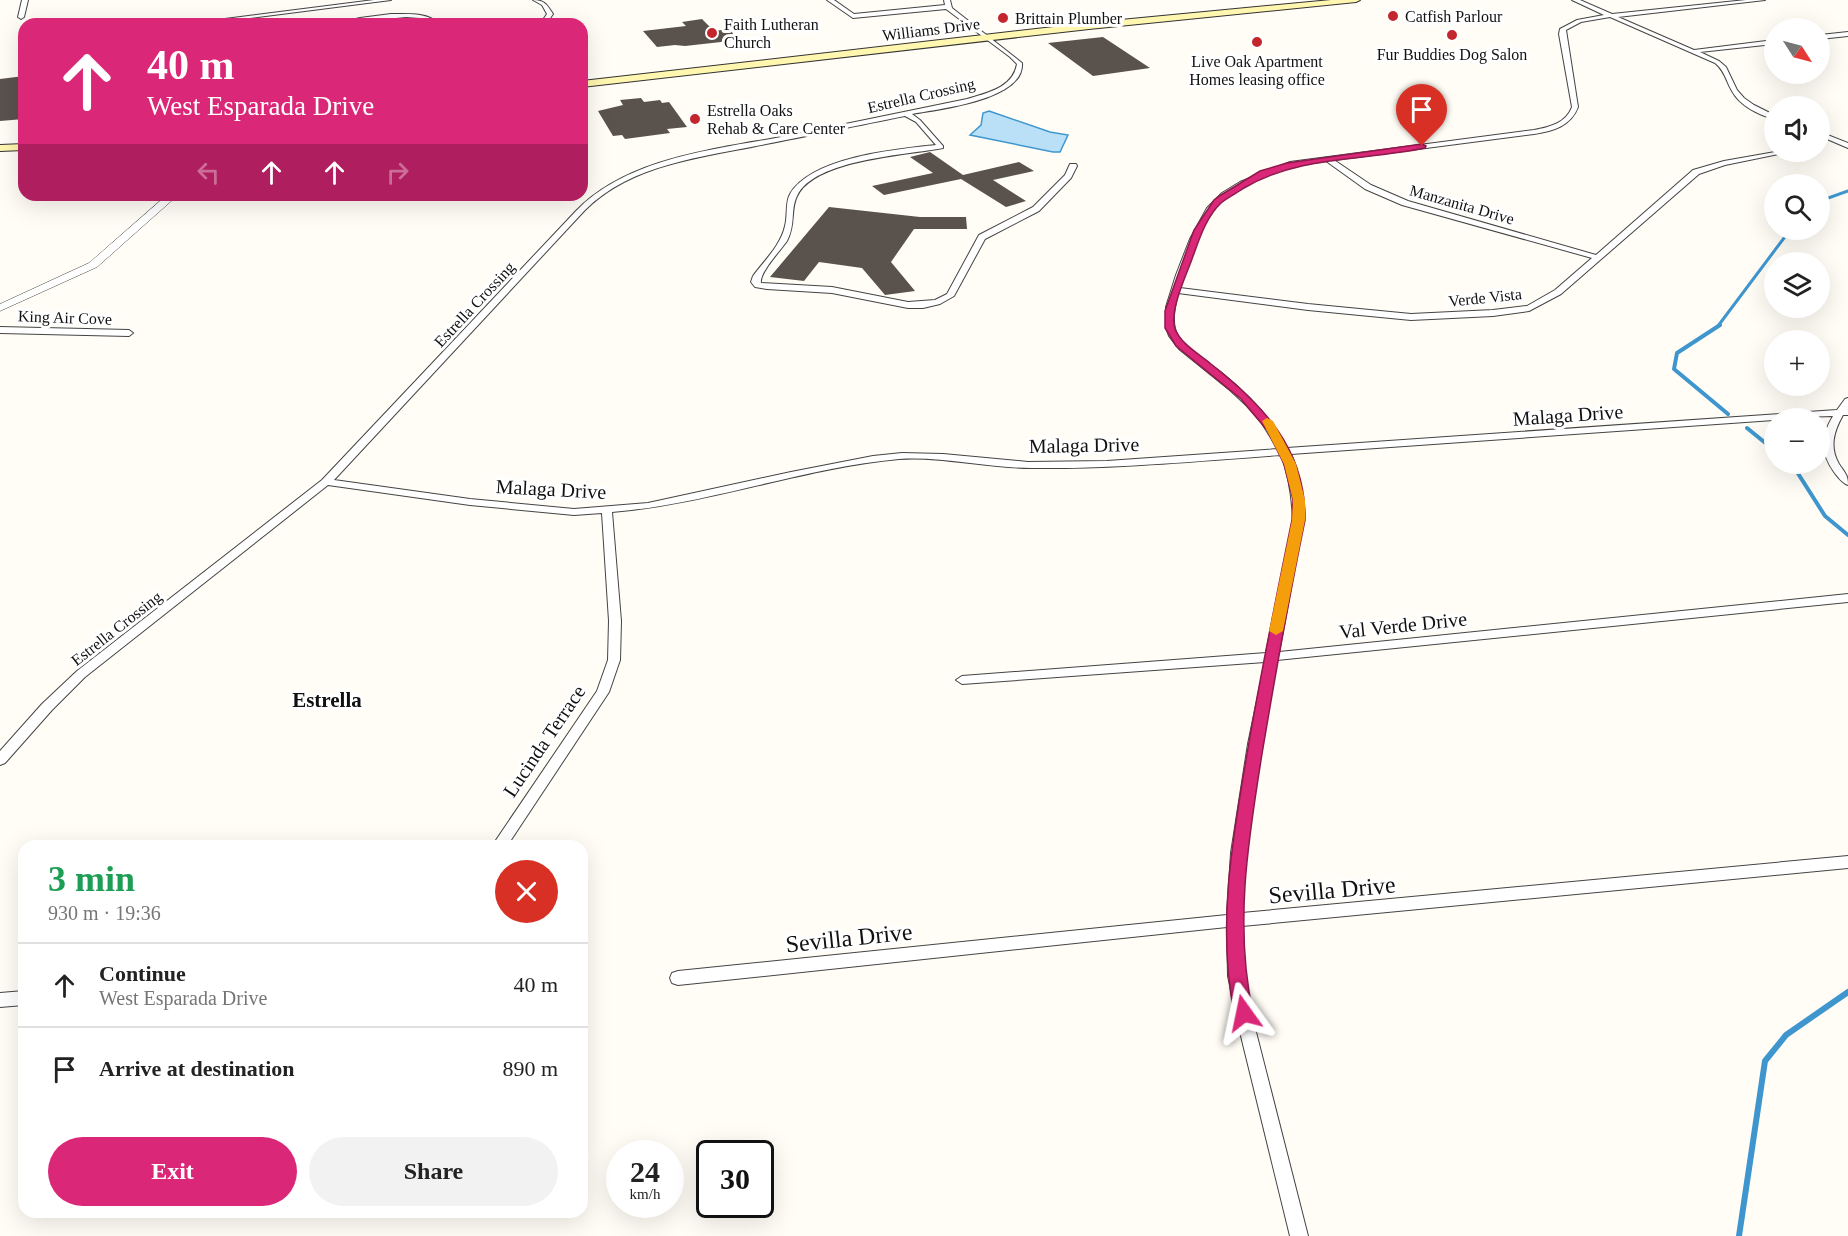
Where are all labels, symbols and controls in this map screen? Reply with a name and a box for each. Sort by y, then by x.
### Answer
place label: Catfish Parlour [1405,8,1503,25]
marker: Catfish Parlour [1386,9,1400,23]
place label: Brittain Plumber [1015,10,1123,27]
marker: Brittain Plumber [996,11,1010,25]
street label: Williams Drive [881,15,981,44]
place label: Faith Lutheran Church [724,16,819,51]
north arrow [1764,18,1830,84]
map controls [1764,18,1830,474]
marker: Faith Lutheran Church [705,26,719,40]
marker: Fur Buddies Dog Salon [1445,28,1459,42]
marker: Live Oak Apartment Homes leasing office [1250,35,1264,49]
icon: ahead [48,42,126,120]
text: 40 m [147,42,235,88]
place label: Fur Buddies Dog Salon [1377,46,1527,64]
place label: Live Oak Apartment Homes leasing office [1189,53,1325,89]
street label: Estrella Crossing [866,75,977,117]
pin [1396,84,1447,146]
text: West Esparada Drive [147,91,374,121]
icon: arrive [1405,93,1438,126]
button: sound [1764,96,1830,162]
place label: Estrella Oaks Rehab & Care Center [707,102,846,137]
marker: Estrella Oaks Rehab & Care Center [688,112,702,126]
icon: left [192,156,225,189]
icon: ahead [255,156,288,189]
icon: ahead [318,156,351,189]
icon: right [381,156,414,189]
button: search [1764,174,1830,240]
street label: Manzanita Drive [1408,181,1516,228]
button: layers [1764,252,1830,318]
street label: Estrella Crossing [431,258,519,351]
street label: Verde Vista [1447,285,1523,310]
street label: King Air Cove [18,307,112,329]
button: + [1764,330,1830,396]
street label: Malaga Drive [1512,400,1624,431]
button: − [1764,408,1830,474]
street label: Malaga Drive [1029,433,1140,458]
street label: Malaga Drive [495,475,607,504]
street label: Estrella Crossing [68,588,165,670]
street label: Val Verde Drive [1338,607,1468,643]
street label: Lucinda Terrace [499,681,589,801]
district label: Estrella [292,688,362,712]
text: 3 min [48,859,135,899]
button: close [495,860,558,923]
street label: Sevilla Drive [1267,872,1397,908]
text: 930 m · 19:36 [48,902,161,924]
street label: Sevilla Drive [784,918,914,958]
text: Continue [99,961,186,986]
icon: ahead [48,969,81,1002]
text: 40 m [513,972,558,997]
position arrow [1212,981,1276,1045]
text: West Esparada Drive [99,987,267,1009]
icon: arrive [48,1053,81,1086]
text: Arrive at destination [99,1056,295,1081]
text: 890 m [502,1056,558,1081]
button: Exit [48,1137,297,1206]
button: Share [309,1137,558,1206]
speed limit sign: 30 [696,1140,774,1218]
text: 24 [630,1155,660,1188]
text: km/h [630,1186,660,1202]

